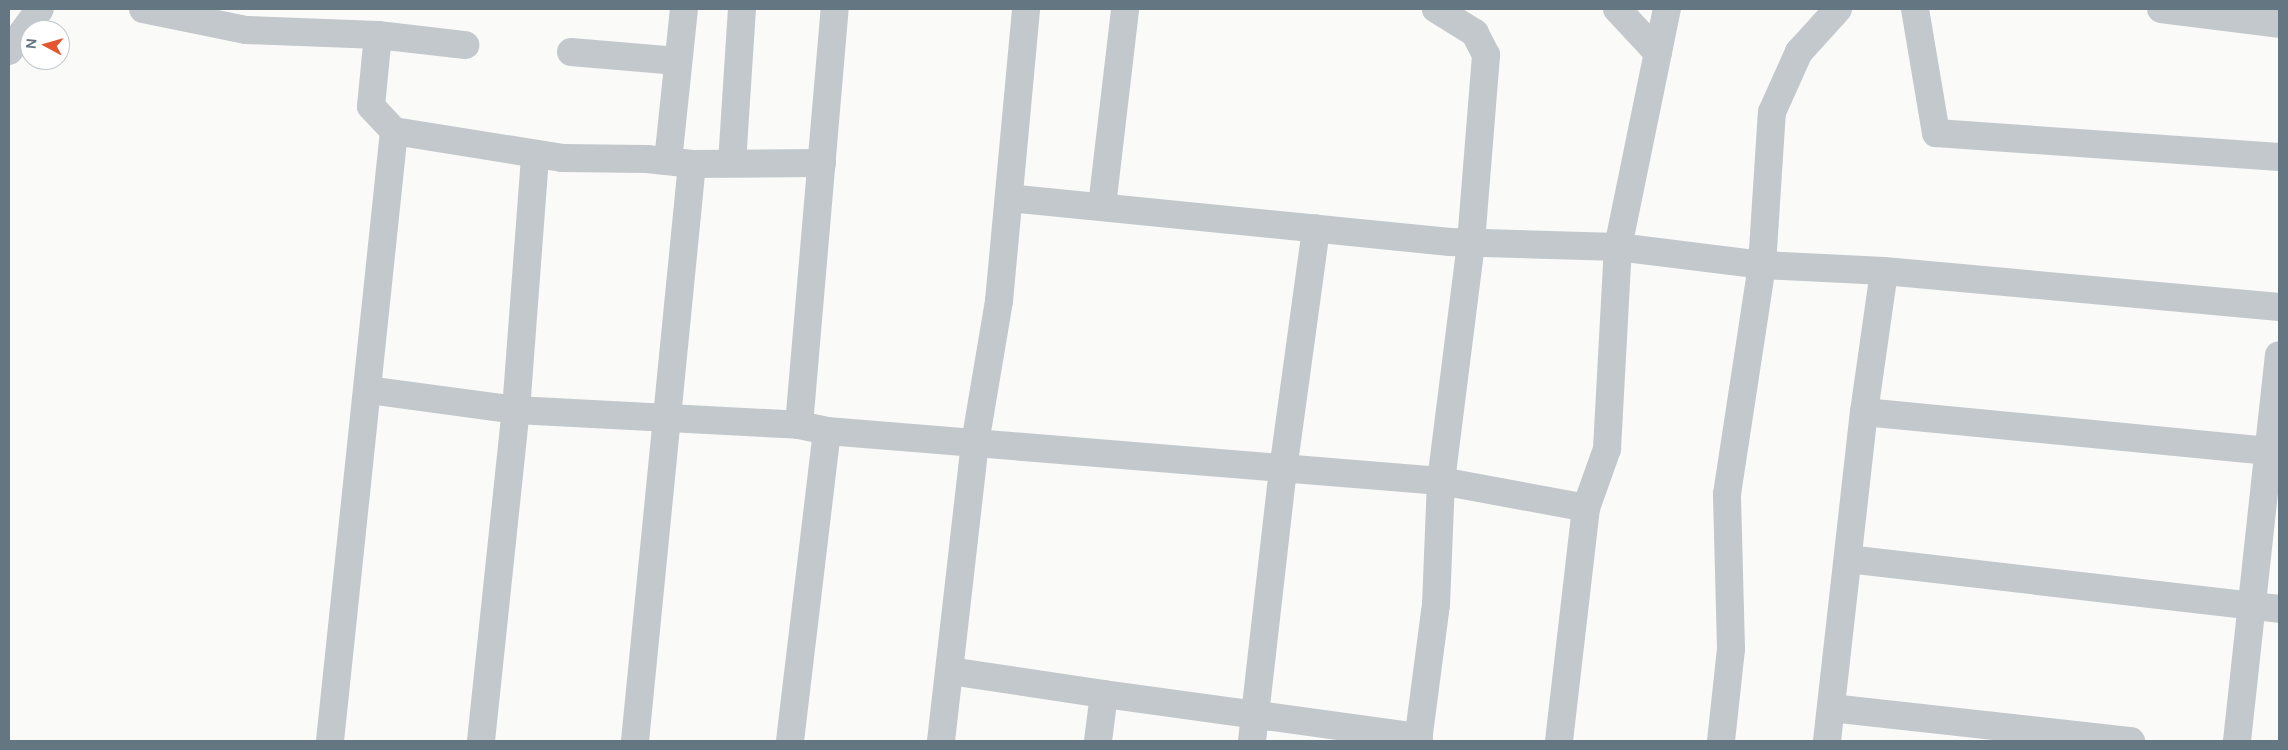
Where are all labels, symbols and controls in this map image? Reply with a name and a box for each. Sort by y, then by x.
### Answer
north arrow [20,20,70,70]
text: N [22,38,41,50]

